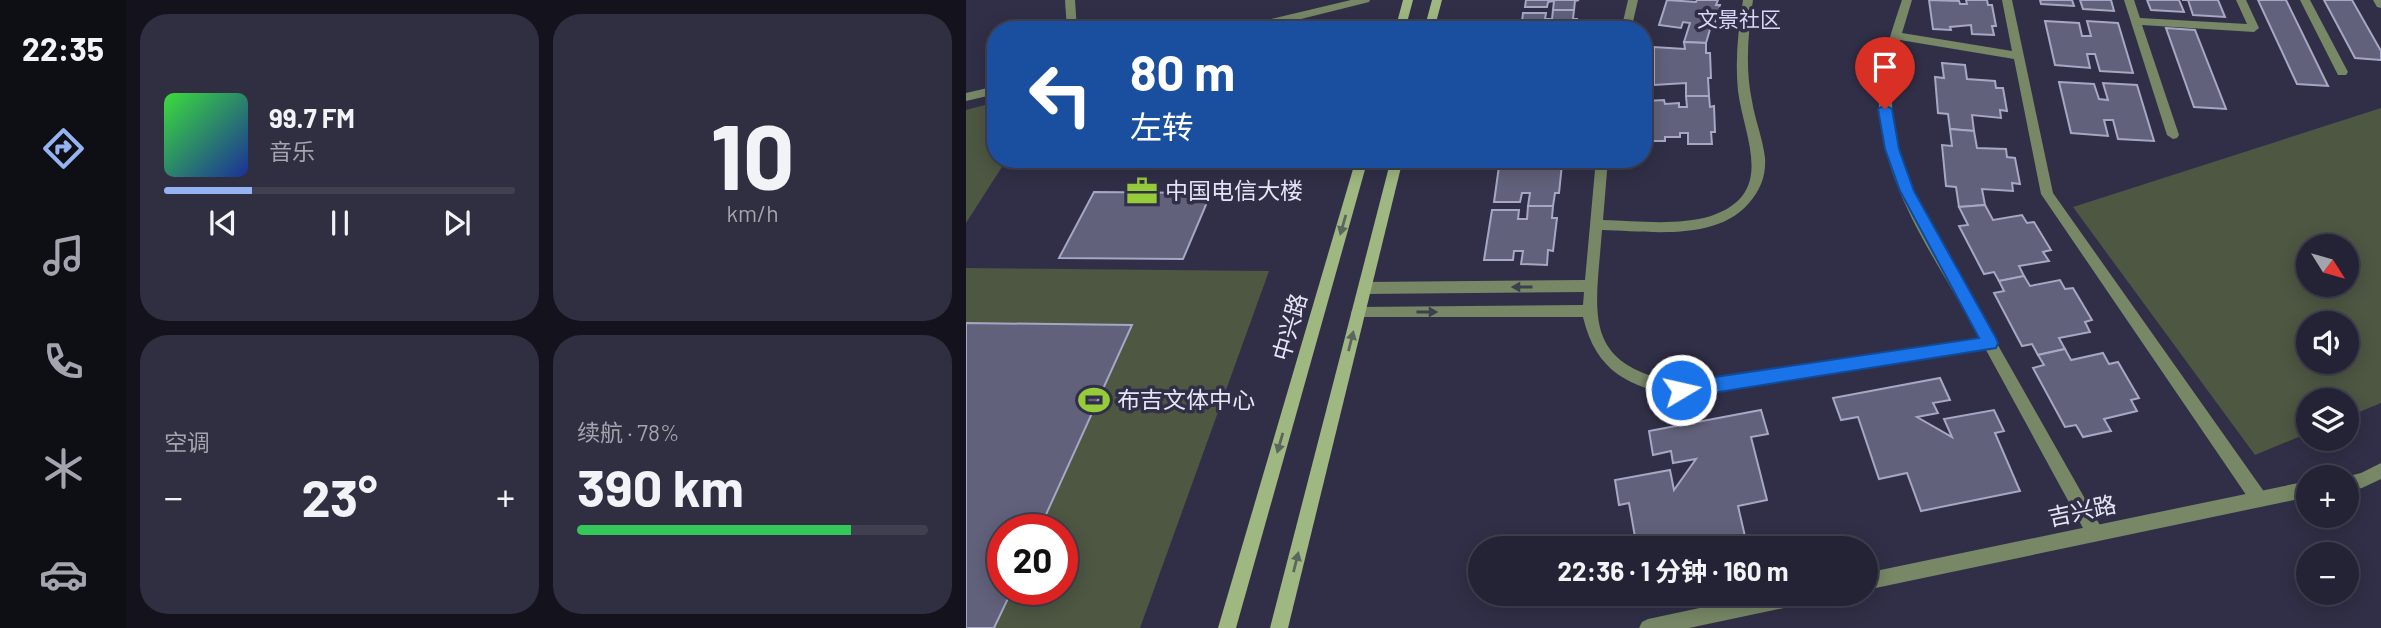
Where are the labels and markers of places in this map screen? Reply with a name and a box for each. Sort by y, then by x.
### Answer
pin [1855,37,1915,109]
office icon: 中国电信大楼 [1125,174,1159,208]
place label: 中国电信大楼 [1165,176,1303,204]
sports icon: 布吉文体中心 [1077,383,1111,417]
place label: 布吉文体中心 [1117,385,1255,413]

